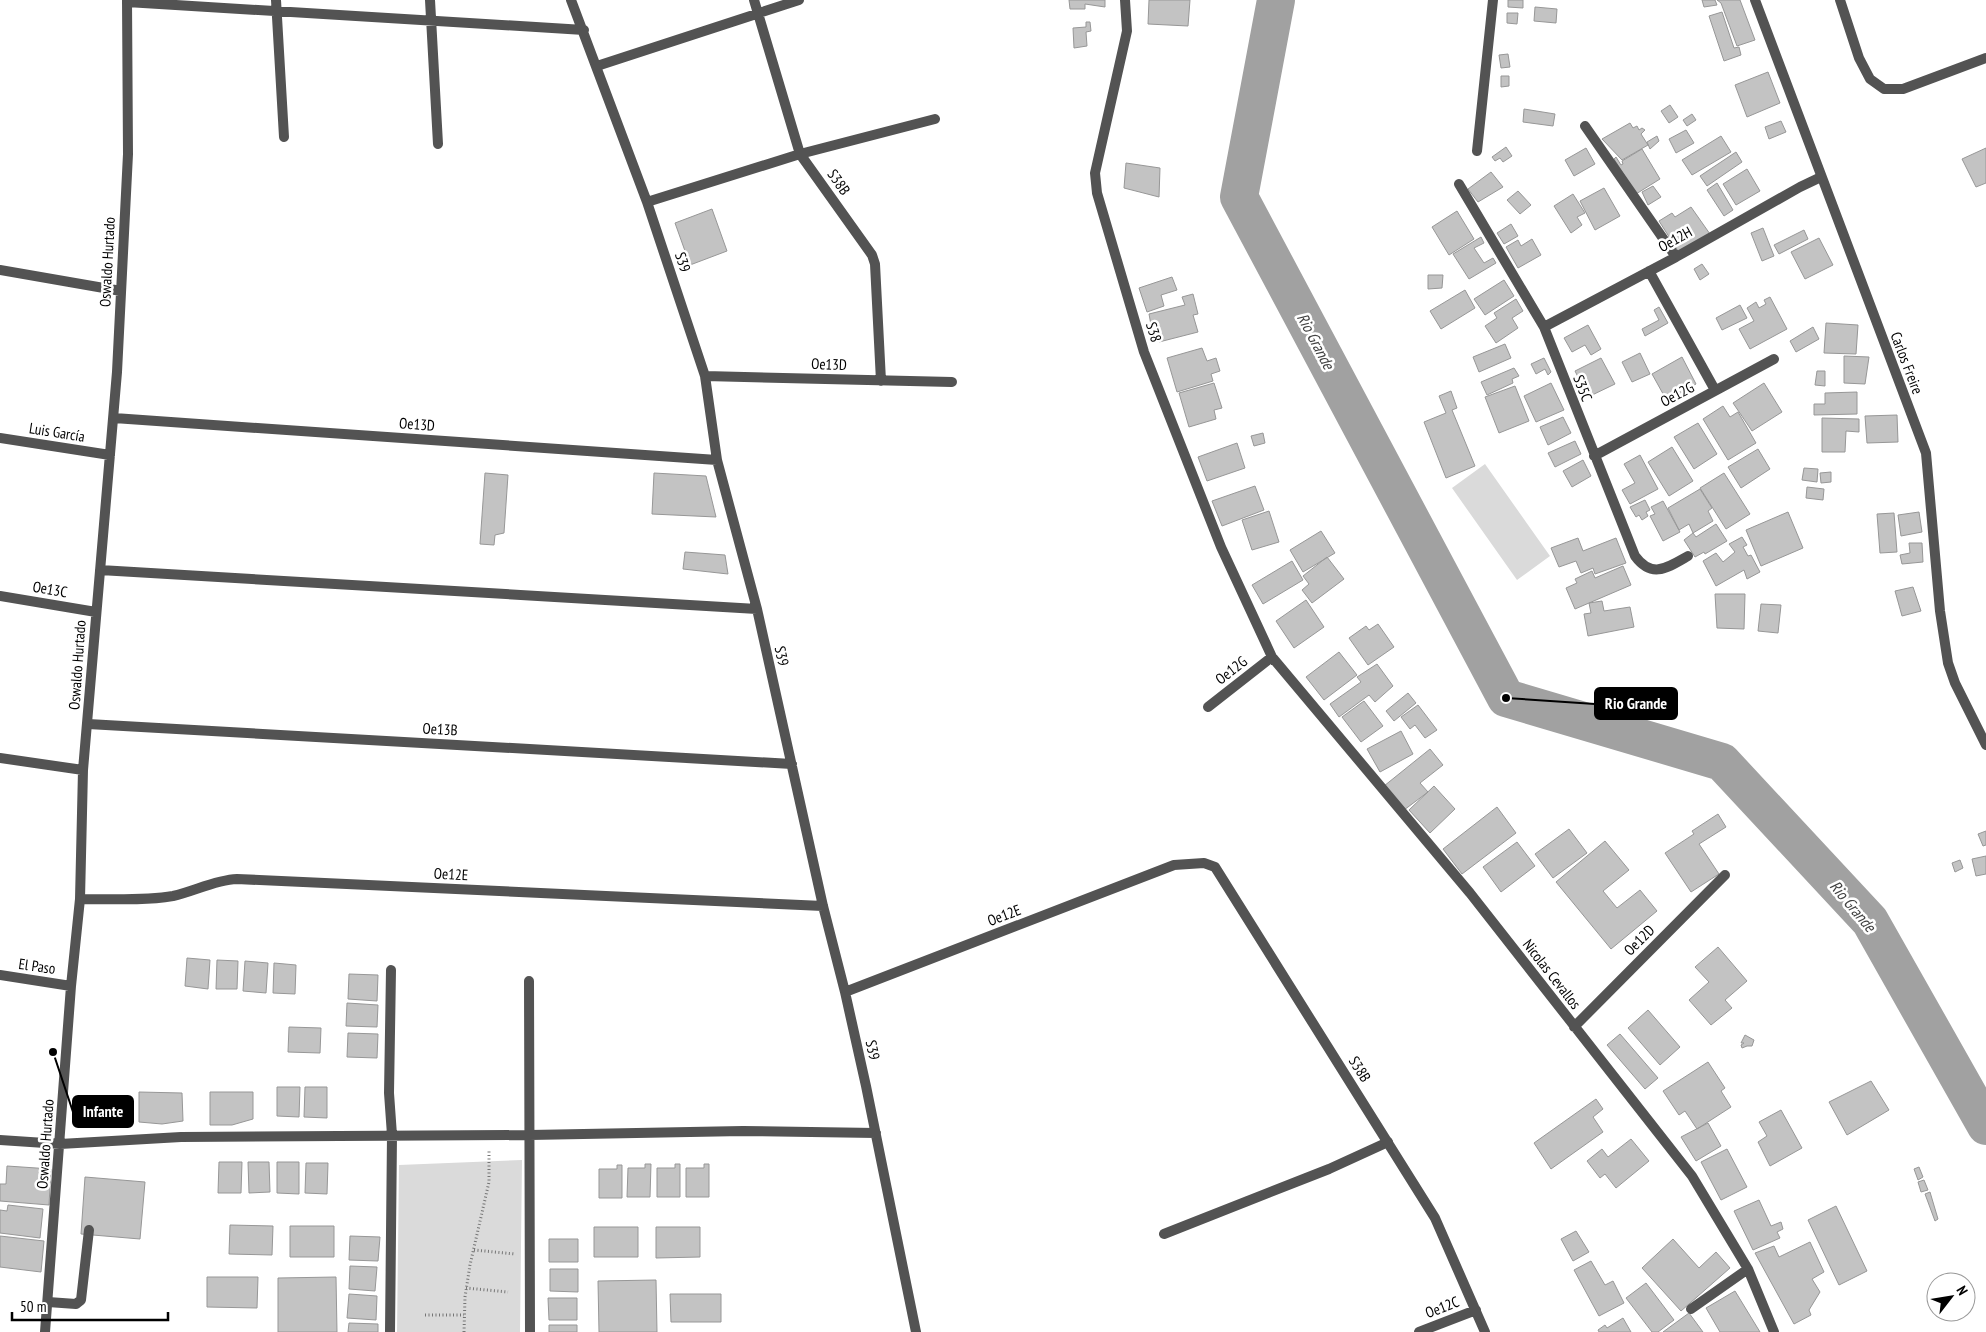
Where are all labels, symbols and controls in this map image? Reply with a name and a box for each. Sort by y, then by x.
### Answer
street label: S38B [823,165,855,199]
street label: Oswaldo Hurtado [95,217,119,307]
street label: Oe12H [1655,222,1695,256]
street label: S39 [671,250,695,274]
water label: Rio Grande [1293,310,1340,374]
street label: S38 [1142,320,1166,344]
street label: Carlos Freire [1886,329,1928,397]
street label: Oe13D [811,354,847,374]
street label: S35C [1569,372,1597,404]
street label: Oe12G [1657,377,1697,411]
street label: Oe13D [398,413,436,435]
street label: Luis García [28,418,86,446]
street label: Oe13C [31,577,69,601]
street label: Oswaldo Hurtado [64,619,90,711]
street label: S39 [771,644,793,668]
street label: Oe12G [1211,652,1251,688]
callout: Rio Grande [1595,688,1677,719]
text: Rio Grande [1605,693,1667,713]
street label: Oe13B [422,719,458,739]
street label: Oe12E [433,864,469,884]
water label: Rio Grande [1826,876,1881,937]
street label: Oe12E [985,900,1023,930]
street label: Oe12D [1620,921,1658,959]
street label: Nicolas Cevallos [1519,935,1585,1013]
street label: El Paso [17,954,57,978]
street label: S39 [862,1038,884,1062]
street label: S38B [1345,1053,1375,1085]
callout: Infante [73,1096,133,1127]
street label: Oswaldo Hurtado [32,1098,58,1190]
text: Infante [83,1101,123,1121]
north arrow [1926,1272,1976,1322]
text: N [1952,1282,1972,1298]
scale bar [12,1290,169,1322]
street label: Oe12C [1422,1292,1462,1322]
text: 50 m [20,1297,46,1316]

